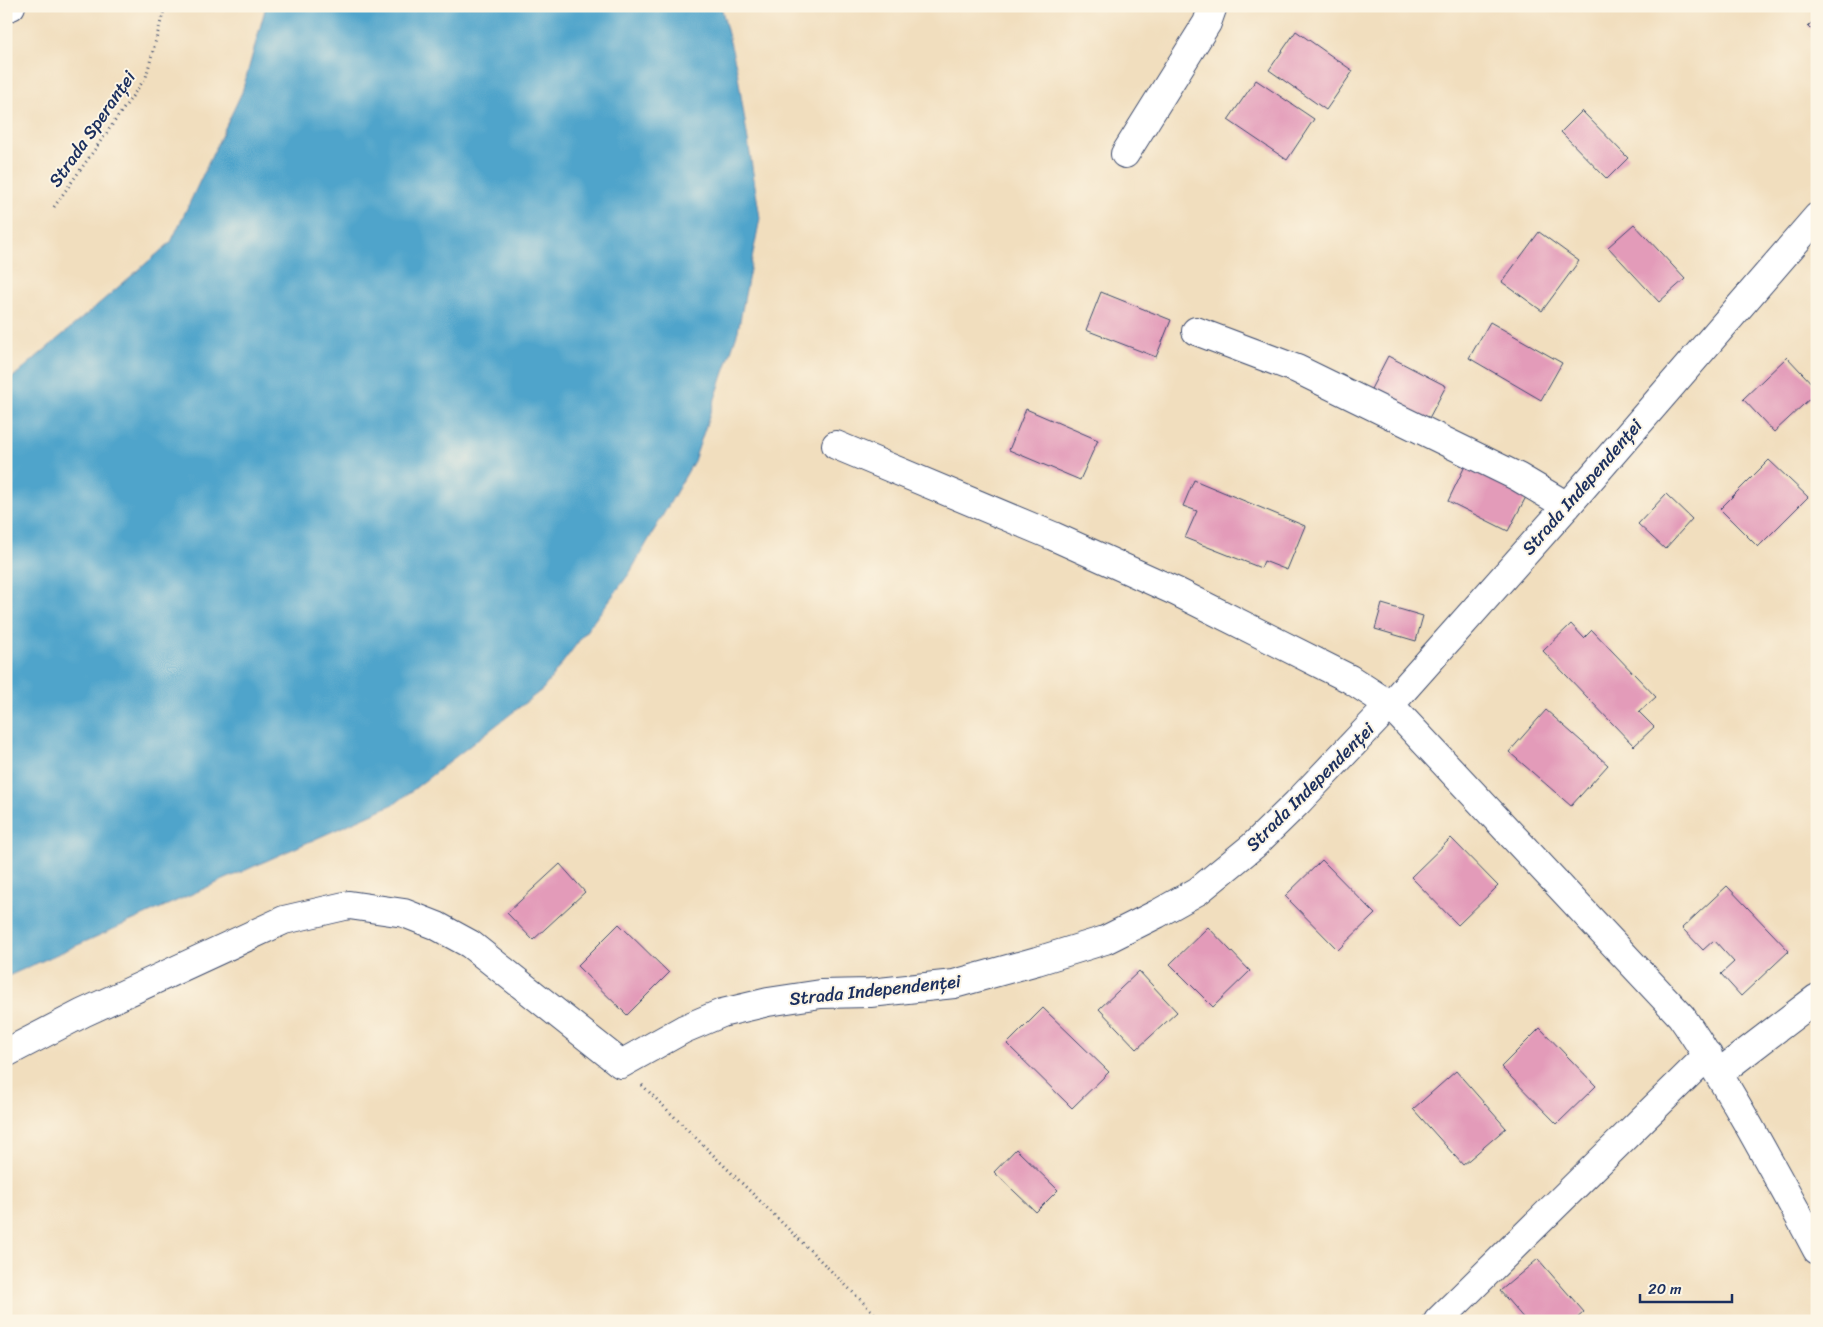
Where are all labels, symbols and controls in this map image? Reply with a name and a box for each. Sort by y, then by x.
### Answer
street label: Strada Speranței [40,63,145,194]
street label: Strada Independenței [1513,411,1651,563]
street label: Strada Independenței [1238,714,1383,859]
street label: Strada Independenței [788,965,963,1015]
scale bar [1640,1272,1733,1304]
text: 20 m [1648,1276,1682,1302]

